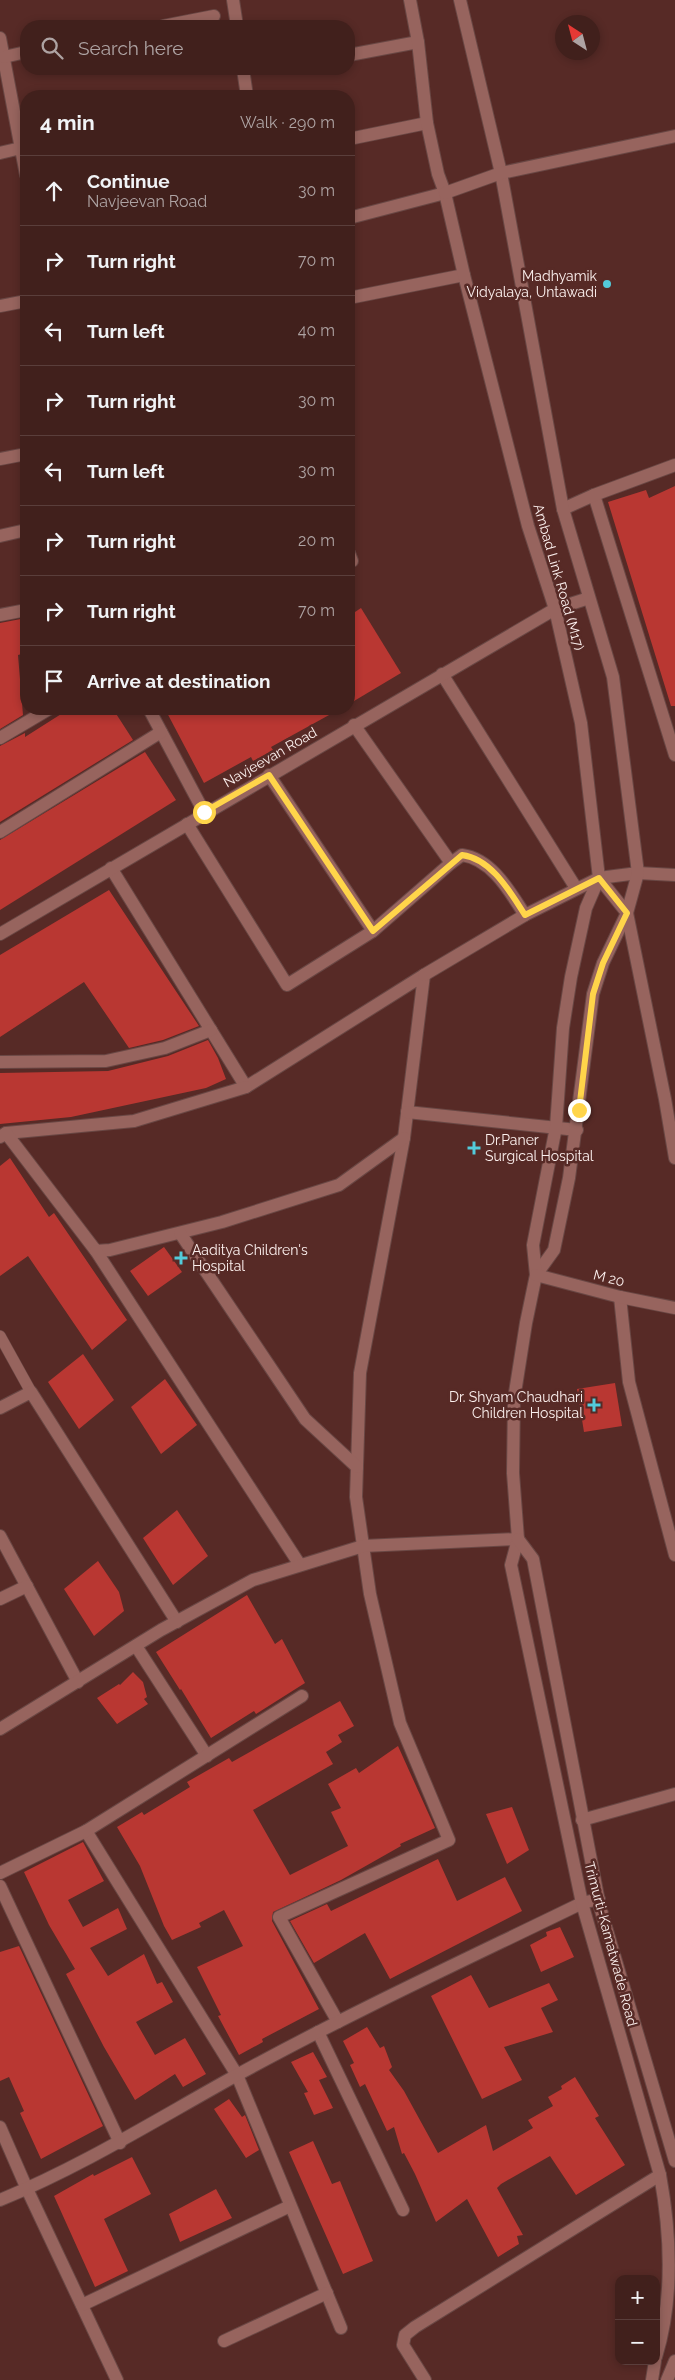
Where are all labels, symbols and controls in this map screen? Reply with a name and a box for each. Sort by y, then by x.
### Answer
north arrow [555,15,600,60]
search box [20,20,355,75]
icon: search [38,34,66,62]
text: Search here [78,37,184,59]
text: 4 min [40,110,95,135]
text: Walk · 290 m [240,113,335,132]
text: Continue [87,170,170,192]
icon: ahead [40,177,68,205]
text: 30 m [298,181,335,200]
text: Navjeevan Road [87,192,207,211]
icon: right [40,247,68,275]
text: Turn right [87,250,176,272]
text: 70 m [298,251,335,270]
place label: Madhyamik Vidyalaya, Untawadi [466,268,598,300]
marker: Madhyamik Vidyalaya, Untawadi [601,278,613,290]
icon: left [40,317,68,345]
text: Turn left [87,320,164,342]
text: 40 m [298,321,335,340]
icon: right [40,387,68,415]
text: Turn right [87,390,176,412]
text: 30 m [298,391,335,410]
icon: left [40,457,68,485]
text: Turn left [87,460,164,482]
text: 30 m [298,461,335,480]
street label: Ambad Link Road (M17) [530,502,588,652]
icon: right [40,527,68,555]
text: Turn right [87,530,176,552]
text: 20 m [298,531,335,550]
icon: right [40,597,68,625]
text: Turn right [87,600,176,622]
text: 70 m [298,601,335,620]
icon: arrive [40,667,68,695]
text: Arrive at destination [87,670,271,692]
street label: Navjeevan Road [220,724,320,790]
route start [193,801,216,824]
route end [568,1099,591,1122]
place label: Dr.Paner Surgical Hospital [485,1132,594,1164]
marker: Dr.Paner Surgical Hospital [467,1141,481,1155]
place label: Aaditya Children's Hospital [192,1242,308,1274]
marker: Aaditya Children's Hospital [174,1251,188,1265]
street label: M 20 [592,1266,626,1290]
place label: Dr. Shyam Chaudhari Children Hospital [449,1389,583,1421]
marker: Dr. Shyam Chaudhari Children Hospital [587,1398,601,1412]
street label: Trimurti-Kamatwade Road [581,1860,641,2028]
map controls [615,2275,660,2365]
button: + [615,2275,660,2320]
button: − [615,2320,660,2365]

